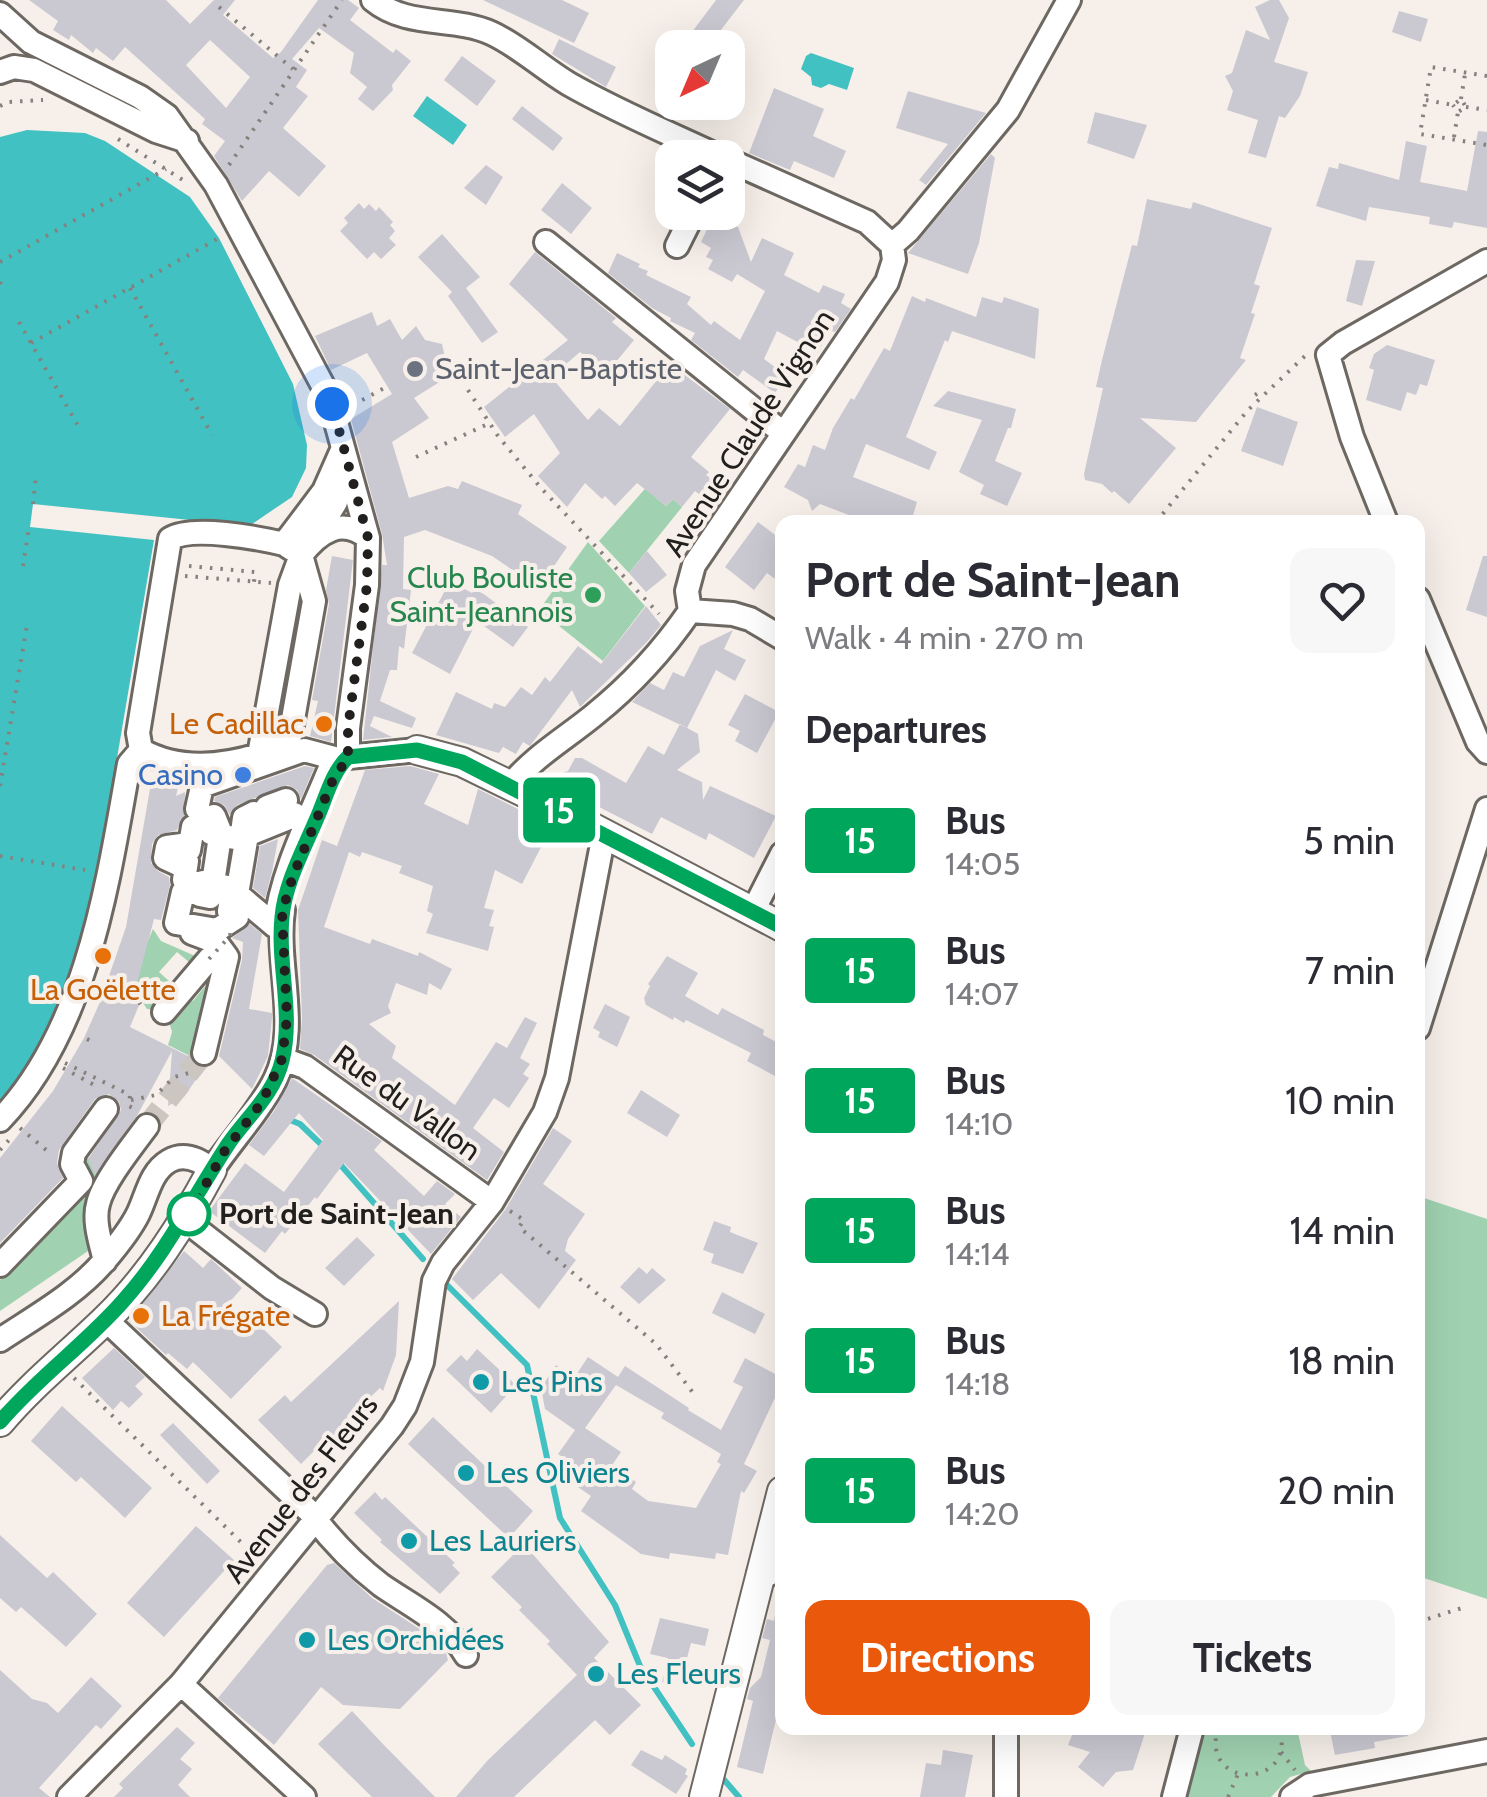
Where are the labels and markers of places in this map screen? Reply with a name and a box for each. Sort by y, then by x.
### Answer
place label: Saint-Jean-Baptiste [435,350,682,387]
marker: Saint-Jean-Baptiste [404,358,426,380]
place label: Club Bouliste Saint-Jeannois [390,559,573,630]
marker: Club Bouliste Saint-Jeannois [582,584,604,606]
place label: Le Cadillac [169,705,304,742]
marker: Le Cadillac [313,713,335,735]
place label: Casino [138,756,223,793]
marker: Casino [232,764,254,786]
marker: La Goëlette [92,945,114,967]
place label: La Goëlette [30,971,176,1008]
marker: Port de Saint-Jean [168,1193,210,1235]
place label: Port de Saint-Jean [219,1195,454,1232]
place label: La Frégate [161,1297,290,1334]
marker: La Frégate [130,1305,152,1327]
place label: Les Pins [501,1363,603,1400]
marker: Les Pins [470,1371,492,1393]
place label: Les Oliviers [486,1454,630,1491]
marker: Les Oliviers [455,1462,477,1484]
place label: Les Lauriers [429,1522,577,1559]
marker: Les Lauriers [398,1530,420,1552]
place label: Les Orchidées [327,1621,504,1658]
marker: Les Orchidées [296,1629,318,1651]
place label: Les Fleurs [616,1655,741,1692]
marker: Les Fleurs [585,1663,607,1685]

